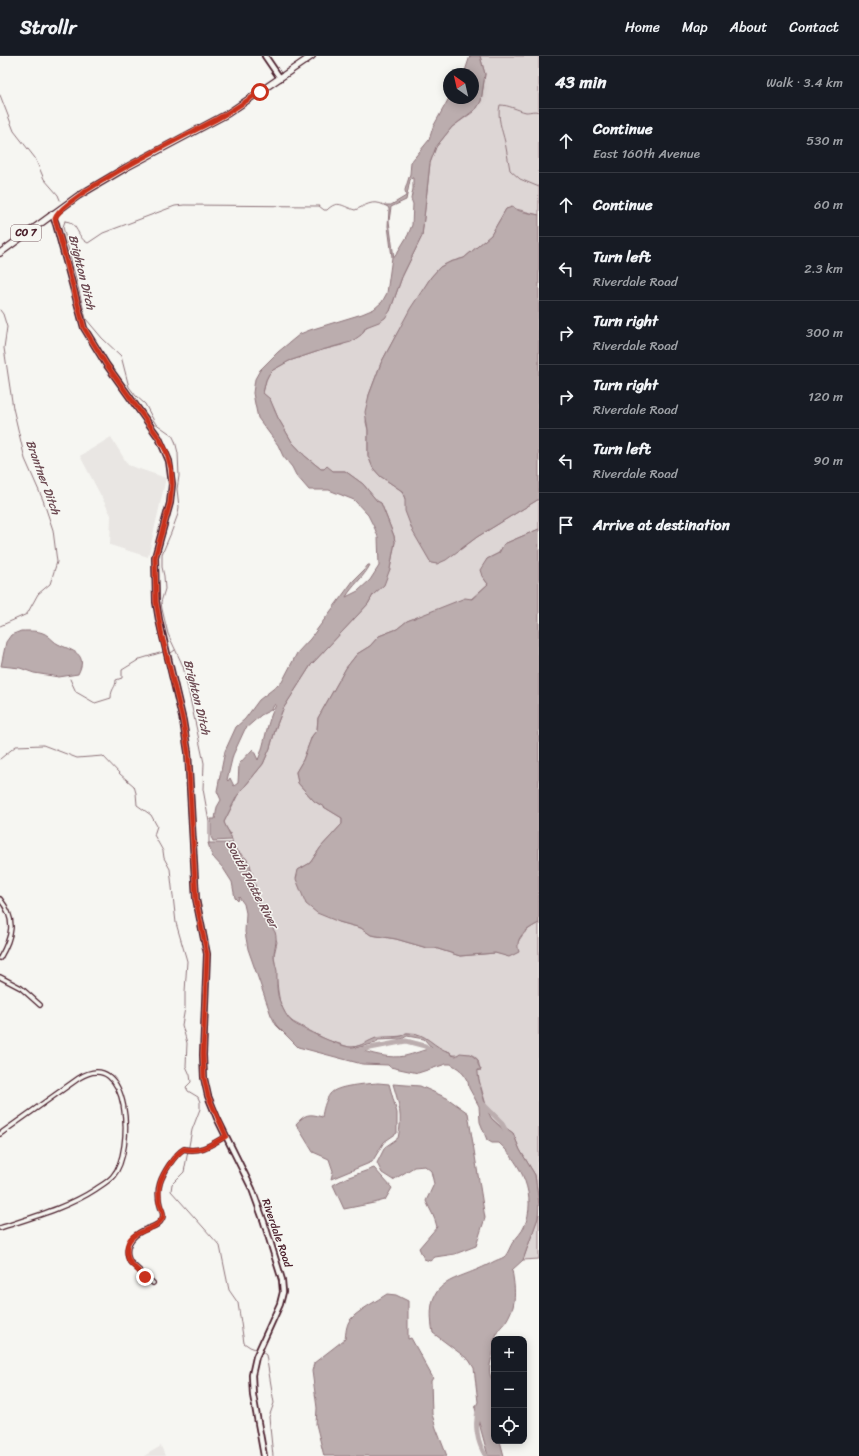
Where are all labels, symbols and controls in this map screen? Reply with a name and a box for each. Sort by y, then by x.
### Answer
text: Strollr [20,11,76,44]
text: Home [625,15,660,40]
text: Map [682,15,708,40]
text: About [730,15,767,40]
text: Contact [789,15,839,40]
text: 43 min [555,67,606,97]
north arrow [443,68,479,104]
text: Walk · 3.4 km [766,71,843,94]
route start [251,83,269,101]
text: Continue [593,116,653,142]
text: 530 m [806,129,843,152]
icon: ahead [555,130,577,152]
text: East 160th Avenue [593,142,700,165]
text: Continue [593,192,653,218]
text: 60 m [814,193,843,216]
icon: ahead [555,194,577,216]
road number: CO 7 [11,225,41,241]
water label: Brighton Ditch [62,232,102,314]
text: Turn left [593,244,651,270]
text: 2.3 km [804,257,843,280]
icon: left [555,258,577,280]
text: Riverdale Road [593,270,678,293]
text: Turn right [593,308,658,334]
text: 300 m [806,321,843,344]
icon: right [555,322,577,344]
text: Riverdale Road [593,334,678,357]
text: Turn right [593,372,658,398]
text: 120 m [808,385,843,408]
icon: right [555,386,577,408]
text: Riverdale Road [593,398,678,421]
text: Turn left [593,436,651,462]
water label: Brantner Ditch [19,437,67,519]
text: 90 m [813,449,843,472]
icon: left [555,450,577,472]
text: Riverdale Road [593,462,678,485]
text: Arrive at destination [593,512,730,538]
icon: arrive [555,514,577,536]
water label: Brighton Ditch [177,657,217,739]
water label: South Platte River [219,836,285,934]
street label: Riverdale Road [256,1196,298,1271]
route end [136,1268,154,1286]
map controls [491,1336,527,1444]
button: + [491,1336,527,1372]
button: − [491,1372,527,1408]
button: locate [491,1408,527,1444]

